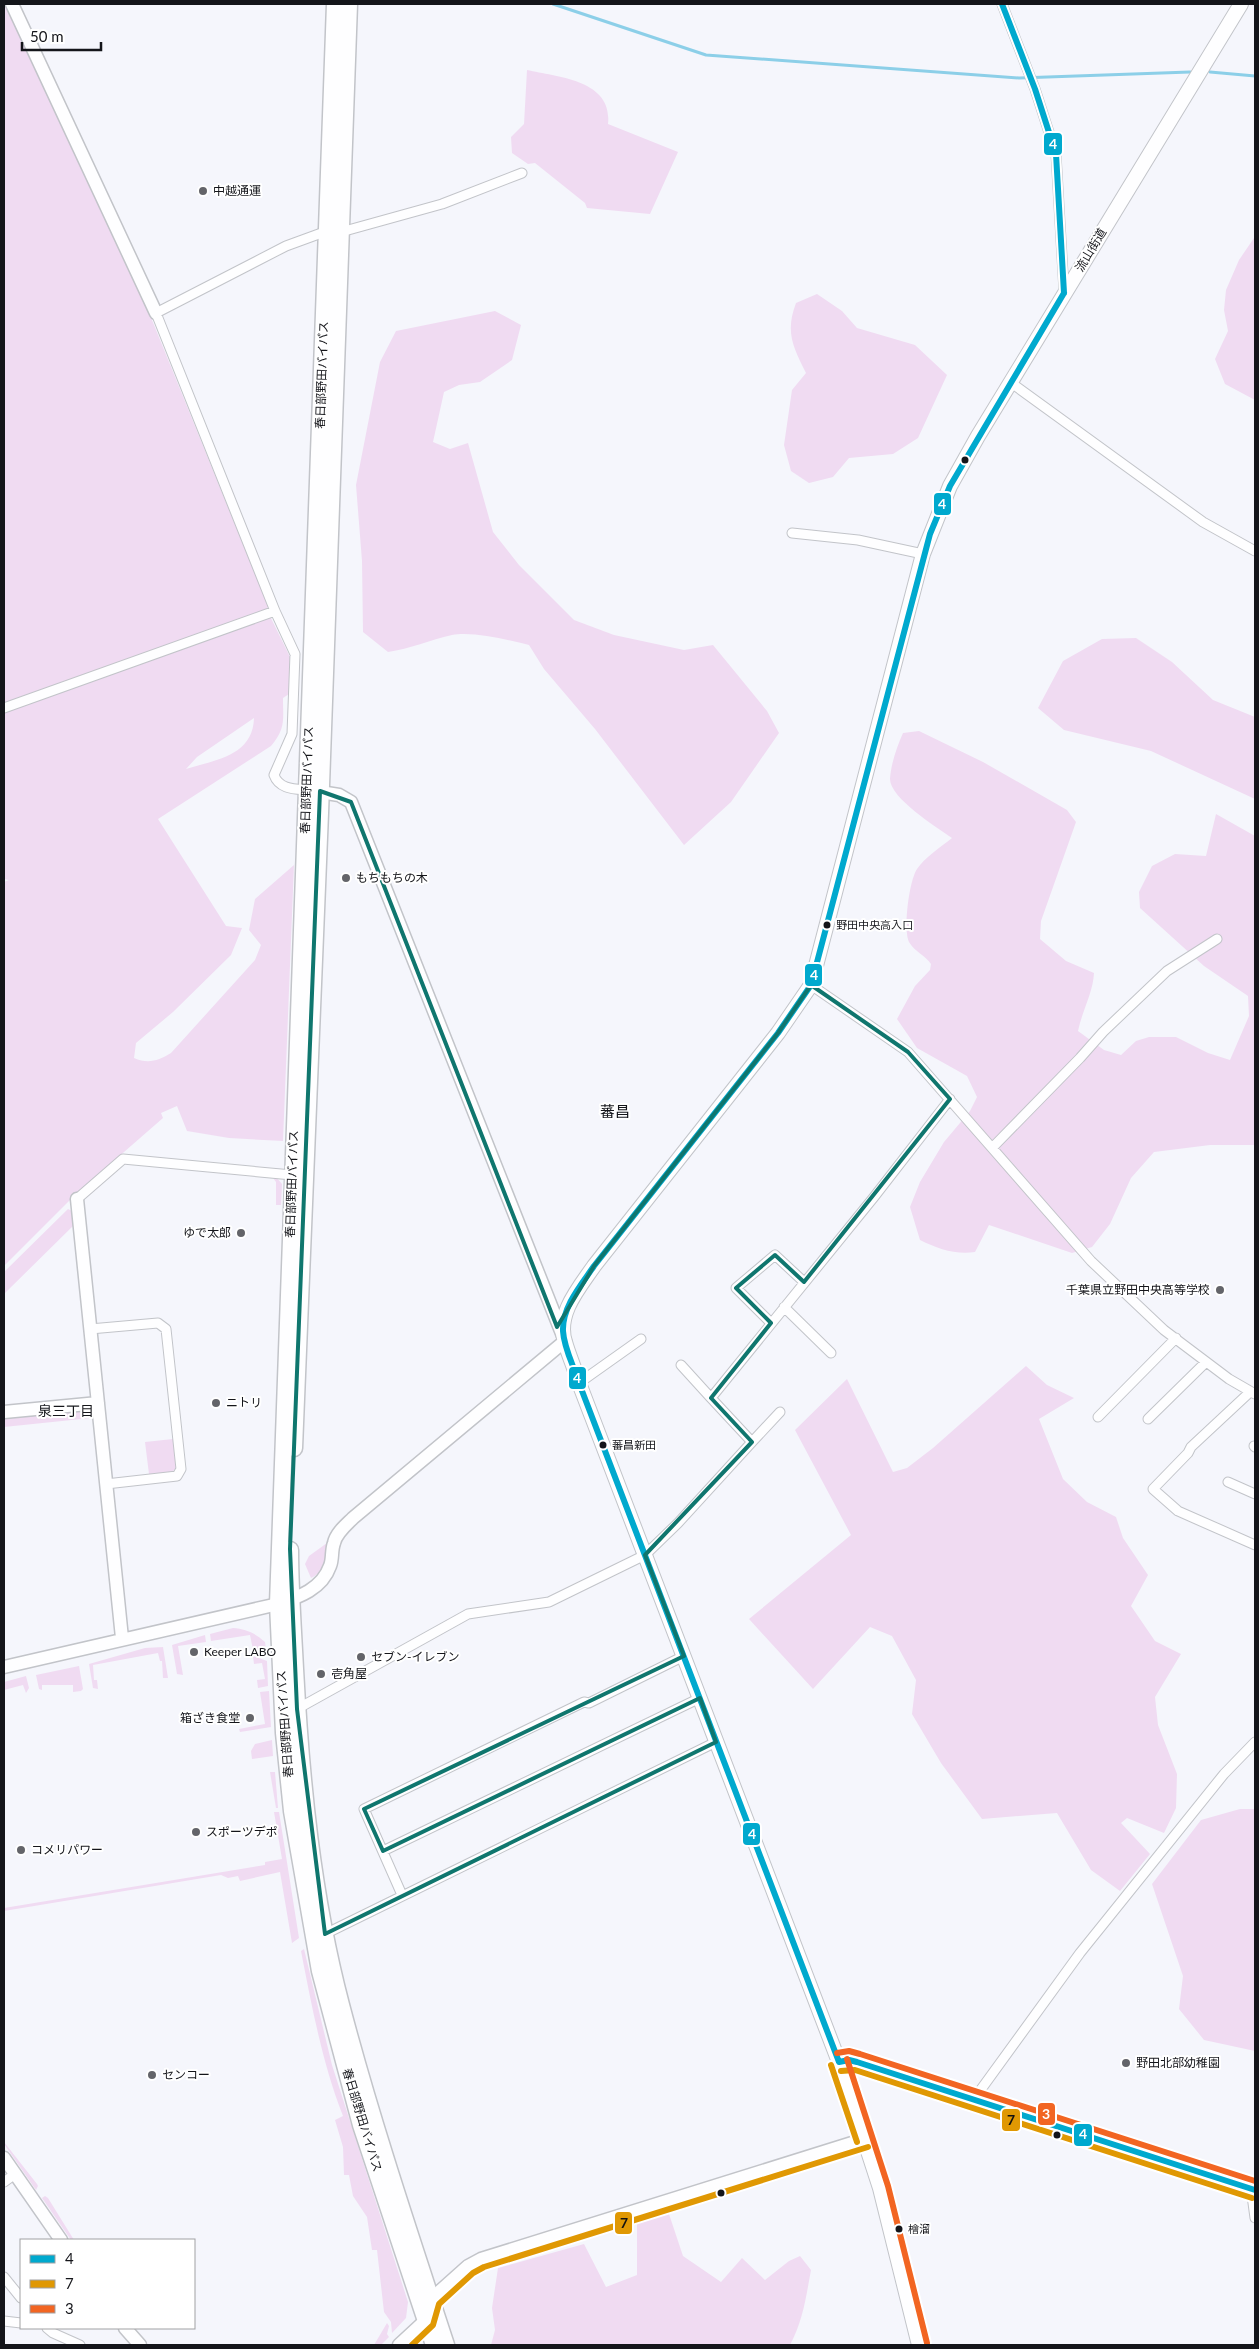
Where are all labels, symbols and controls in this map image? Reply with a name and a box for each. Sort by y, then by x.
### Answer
scale bar [22,20,101,52]
text: 50 m [30,27,64,45]
line badge: 4 [1043,132,1063,156]
text: 4 [1049,135,1057,152]
place label: 中越通運 [213,183,261,198]
marker: 中越通運 [197,185,209,197]
street label: 流山街道 [1072,225,1109,274]
street label: 春日部野田バイパス [312,321,331,429]
unlabelled marker [960,455,970,465]
line badge: 4 [933,492,952,516]
text: 4 [938,495,946,512]
street label: 春日部野田バイパス [297,726,316,834]
place label: もちもちの木 [356,870,428,885]
marker: もちもちの木 [340,872,352,884]
place label: 野田中央高入口 [836,918,913,931]
marker: 野田中央高入口 [822,920,832,930]
line badge: 4 [804,963,823,987]
text: 4 [810,966,818,983]
district label: 蕃昌 [600,1102,630,1120]
street label: 春日部野田バイパス [282,1130,301,1238]
place label: ゆで太郎 [183,1225,231,1240]
marker: ゆで太郎 [235,1227,247,1239]
place label: 千葉県立野田中央高等学校 [1066,1282,1210,1297]
marker: 千葉県立野田中央高等学校 [1214,1284,1226,1296]
line badge: 4 [568,1366,587,1390]
text: 4 [573,1369,581,1386]
place label: ニトリ [226,1395,262,1410]
marker: ニトリ [210,1397,222,1409]
district label: 泉三丁目 [38,1402,94,1419]
place label: 蕃昌新田 [612,1438,656,1451]
marker: 蕃昌新田 [598,1440,608,1450]
place label: Keeper LABO [204,1644,276,1659]
marker: Keeper LABO [188,1646,200,1658]
place label: セブン-イレブン [371,1649,459,1664]
marker: セブン-イレブン [355,1651,367,1663]
place label: 壱角屋 [331,1666,367,1681]
marker: 壱角屋 [315,1668,327,1680]
street label: 春日部野田バイパス [273,1670,296,1778]
place label: 箱ざき食堂 [180,1710,240,1725]
marker: 箱ざき食堂 [244,1712,256,1724]
line badge: 4 [742,1822,761,1846]
place label: スポーツデポ [206,1824,278,1839]
text: 4 [748,1825,756,1842]
marker: スポーツデポ [190,1826,202,1838]
place label: コメリパワー [31,1842,103,1857]
marker: コメリパワー [15,1844,27,1856]
place label: 野田北部幼稚園 [1136,2055,1220,2070]
marker: 野田北部幼稚園 [1120,2057,1132,2069]
street label: 春日部野田バイパス [340,2066,385,2174]
place label: センコー [162,2067,210,2082]
marker: センコー [146,2069,158,2081]
line badge: 3 [1037,2102,1056,2126]
text: 3 [1042,2105,1050,2122]
line badge: 7 [1001,2108,1021,2132]
text: 7 [1007,2111,1015,2128]
line badge: 4 [1073,2123,1093,2147]
text: 4 [1079,2125,1087,2142]
unlabelled marker [1052,2130,1062,2140]
unlabelled marker [716,2188,726,2198]
line badge: 7 [614,2211,633,2235]
text: 7 [620,2214,628,2231]
place label: 檜溜 [908,2222,930,2235]
marker: 檜溜 [894,2224,904,2234]
legend [20,2239,195,2329]
text: 4 [65,2249,74,2267]
text: 7 [65,2274,74,2292]
text: 3 [65,2299,74,2317]

